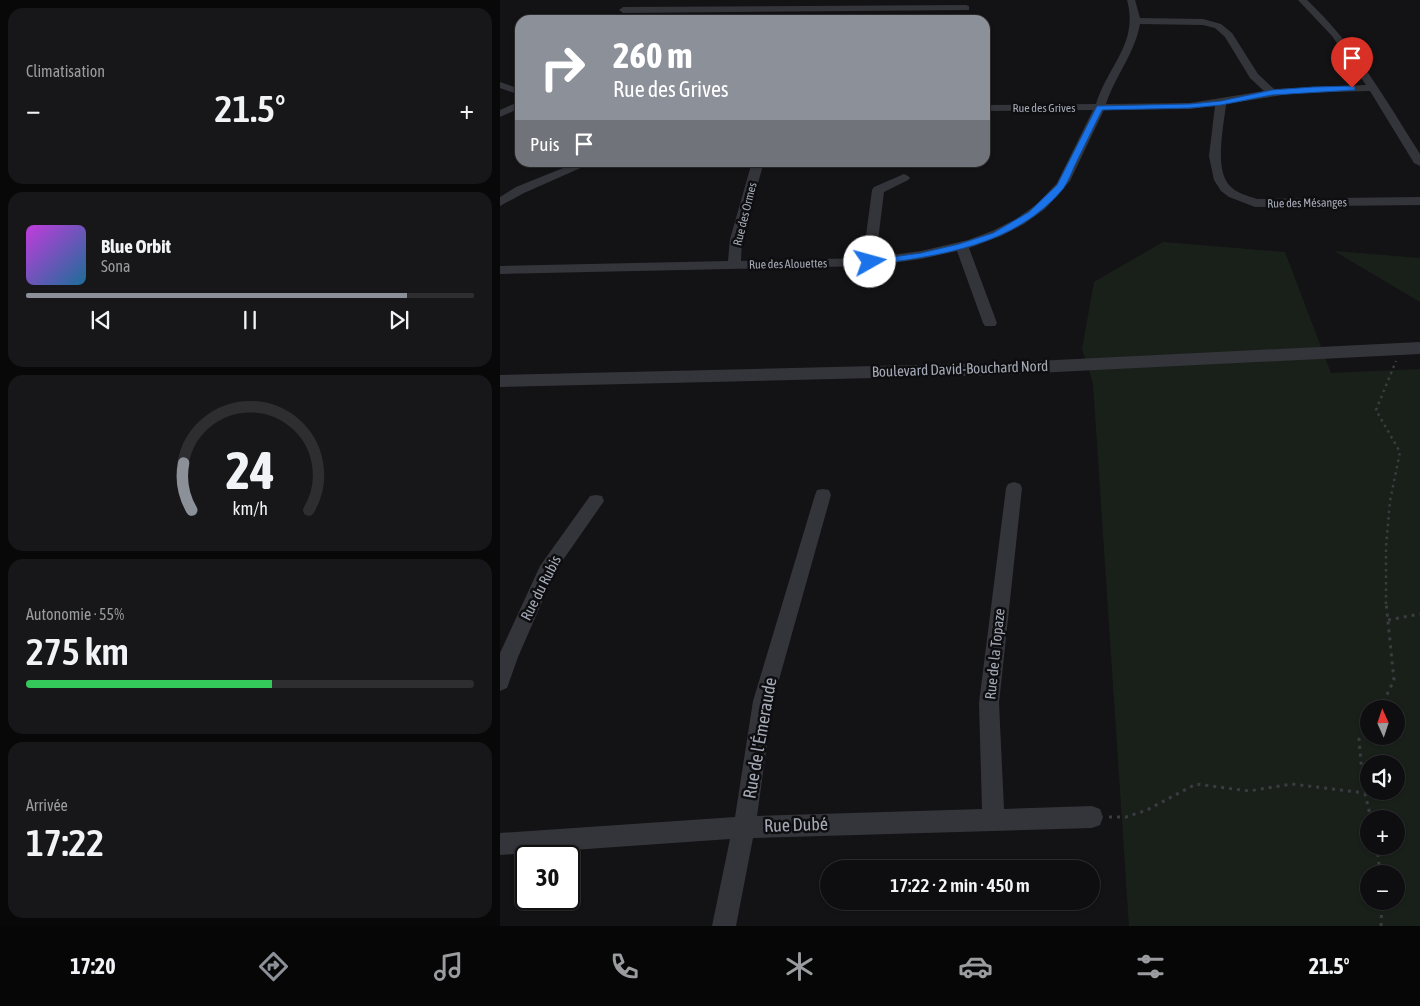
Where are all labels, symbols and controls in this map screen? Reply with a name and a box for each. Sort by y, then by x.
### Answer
icon: right [530,35,595,100]
text: 260 m [613,35,692,75]
pin [1331,37,1373,88]
icon: arrive [1338,44,1366,72]
text: Climatisation [26,62,105,80]
text: Rue des Grives [613,76,729,102]
text: 21.5° [215,87,285,130]
text: − [26,93,41,125]
text: + [459,93,474,125]
street label: Rue des Grives [1012,101,1076,115]
icon: arrive [570,130,598,158]
text: Puis [530,133,560,155]
street label: Rue des Ormes [730,181,760,247]
street label: Rue des Mésanges [1267,195,1347,211]
text: Blue Orbit [101,235,171,257]
position arrow [843,235,895,287]
street label: Rue des Alouettes [749,256,827,272]
text: Sona [101,257,130,275]
icon: previous [87,306,115,334]
icon: pause [236,306,264,334]
icon: next [385,306,413,334]
street label: Boulevard David-Bouchard Nord [871,357,1049,380]
text: 24 [226,440,274,500]
text: km/h [232,498,268,519]
street label: Rue du Rubis [517,552,564,623]
text: Autonomie · 55% [26,605,124,623]
street label: Rue de la Topaze [981,607,1008,700]
text: 275 km [26,630,129,673]
street label: Rue de l'Émeraude [739,676,781,800]
north arrow [1360,700,1405,745]
map controls [1360,700,1405,910]
button: sound [1360,755,1405,800]
text: Arrivée [26,796,68,814]
button: + [1360,810,1405,855]
street label: Rue Dubé [764,813,828,836]
text: 17:22 [26,821,104,864]
speed limit sign: 30 [515,845,580,910]
button: − [1360,865,1405,910]
text: 17:22 · 2 min · 450 m [890,874,1030,896]
icon: directions [256,949,291,984]
icon: music [431,949,466,984]
icon: phone [607,949,642,984]
icon: climate [782,949,817,984]
icon: car [958,949,993,984]
icon: filters [1133,949,1168,984]
text: 17:20 [70,953,116,979]
text: 21.5° [1309,953,1350,979]

